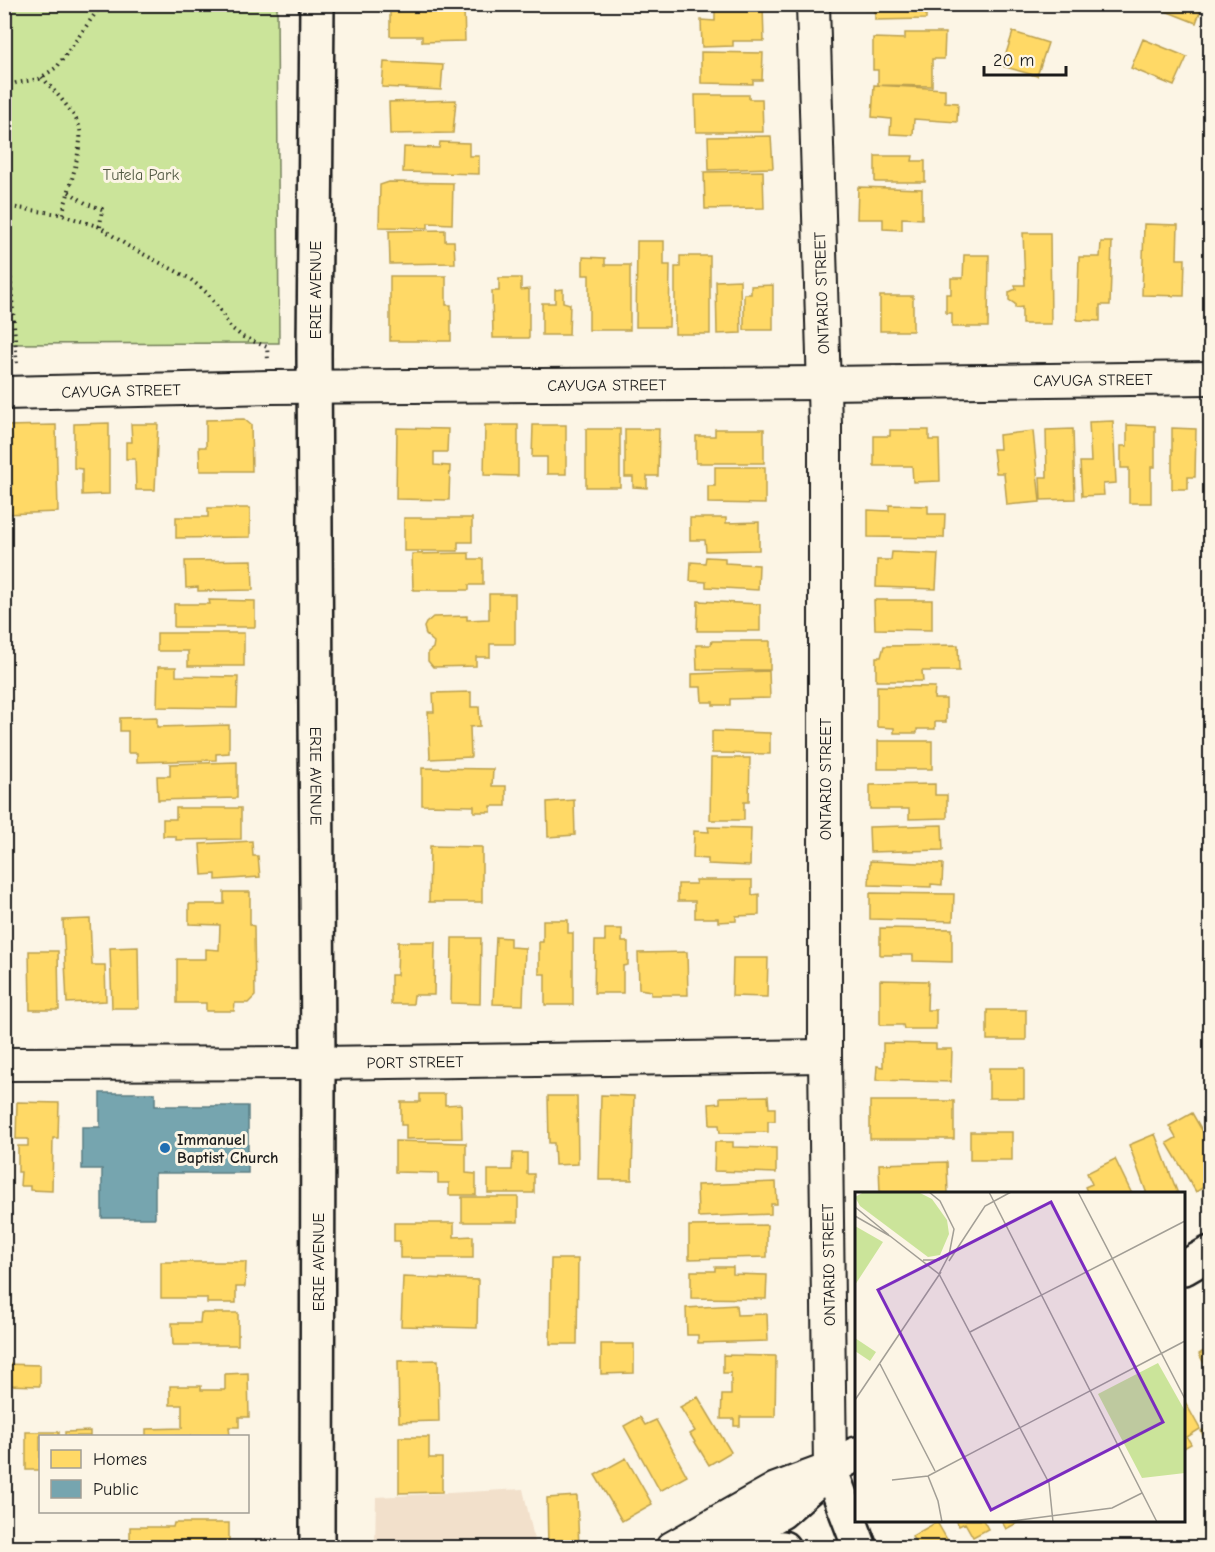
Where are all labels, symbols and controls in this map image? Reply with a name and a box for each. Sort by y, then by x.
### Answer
scale bar [984,39,1066,77]
text: 20 m [993,50,1034,71]
park label: Tutela Park [103,166,179,184]
street label: ONTARIO STREET [811,231,833,354]
street label: ERIE AVENUE [307,240,325,339]
street label: CAYUGA STREET [1033,371,1153,390]
street label: CAYUGA STREET [547,376,667,395]
street label: CAYUGA STREET [61,381,181,402]
street label: ONTARIO STREET [817,717,835,840]
street label: ERIE AVENUE [306,727,325,826]
street label: PORT STREET [366,1053,464,1072]
place label: Immanuel Baptist Church [177,1131,278,1167]
marker: Immanuel Baptist Church [158,1141,172,1155]
inset map [855,1192,1185,1522]
street label: ONTARIO STREET [819,1203,839,1326]
street label: ERIE AVENUE [310,1212,328,1311]
legend [39,1435,249,1513]
text: Homes [93,1449,147,1470]
text: Public [93,1479,139,1500]

